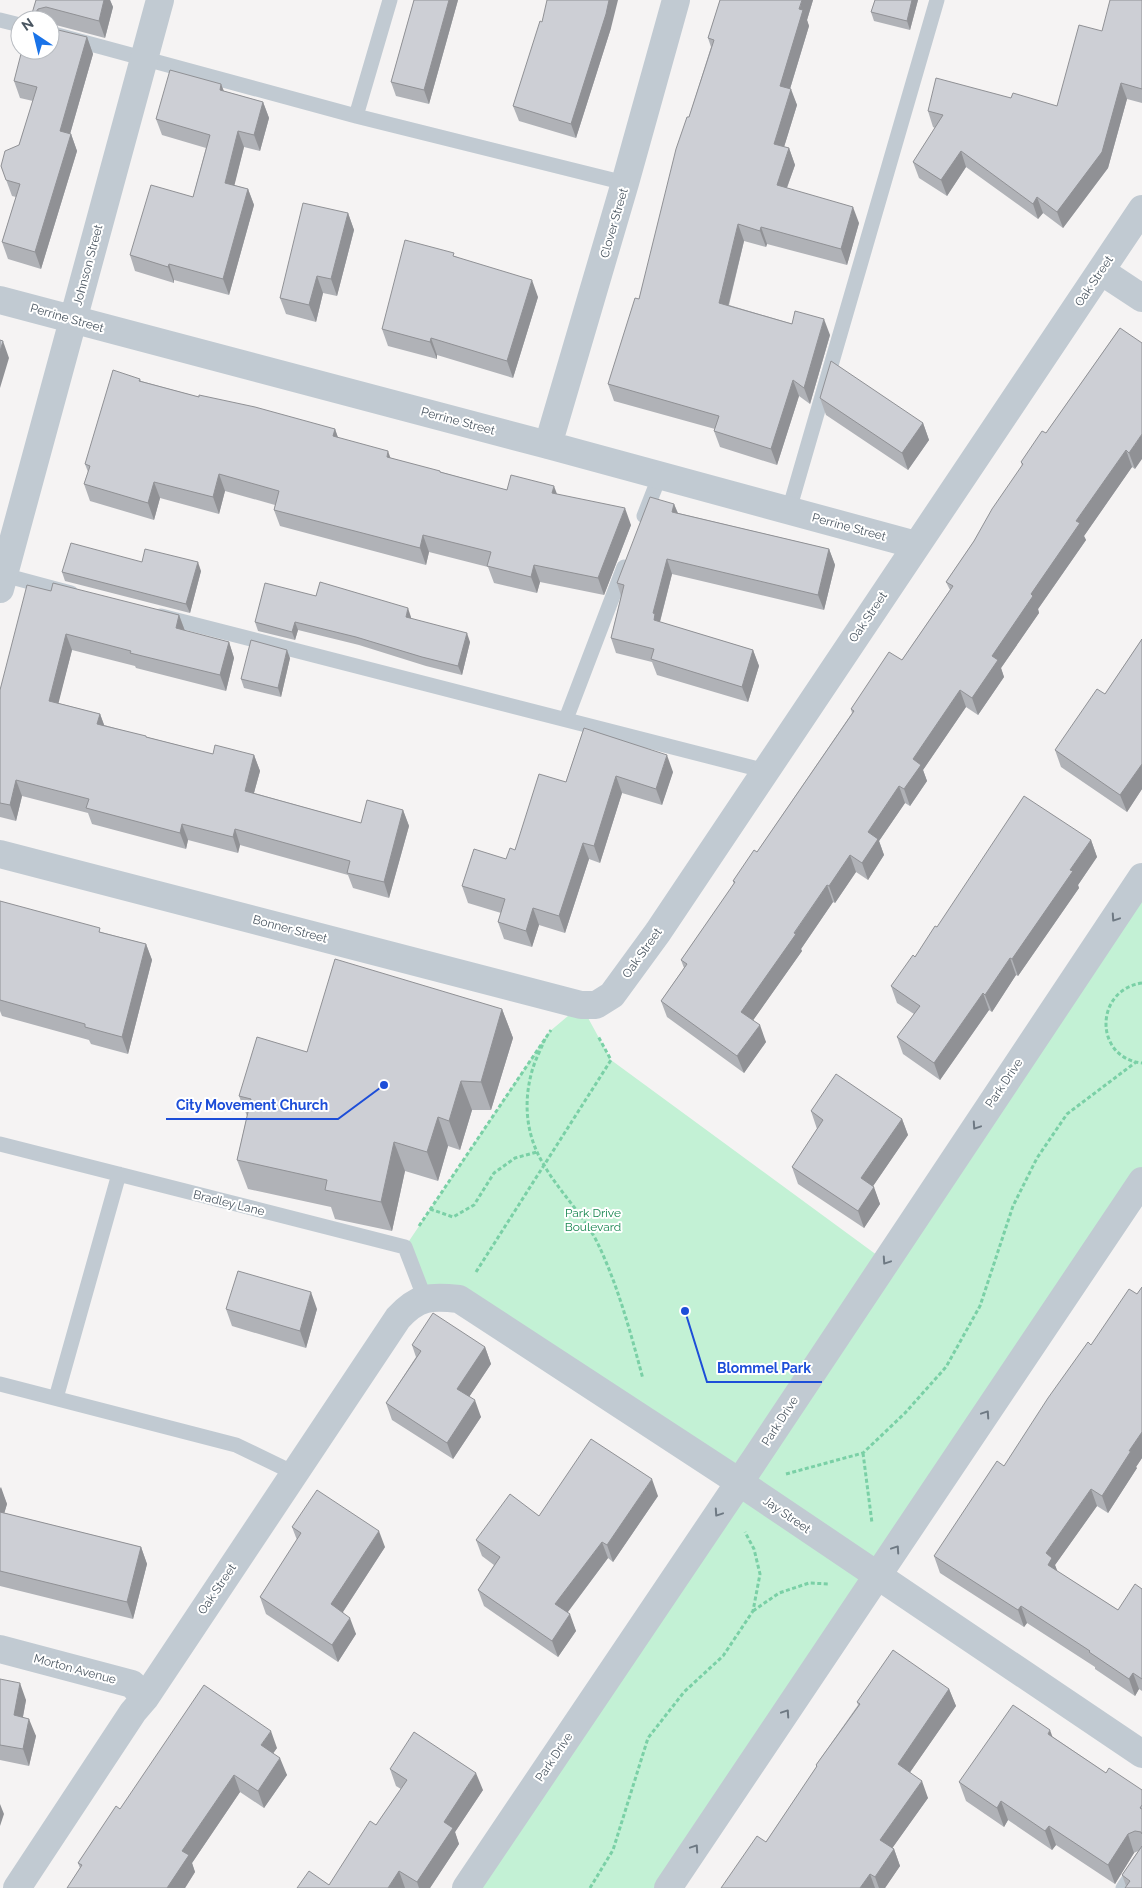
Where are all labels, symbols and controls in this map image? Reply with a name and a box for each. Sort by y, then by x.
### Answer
north arrow [10,10,60,60]
text: N [19,15,37,34]
street label: Clover Street [597,187,631,259]
street label: Johnson Street [70,223,106,307]
street label: Oak Street [1072,253,1116,309]
street label: Perrine Street [29,301,105,335]
street label: Perrine Street [420,404,496,438]
street label: Perrine Street [811,510,887,544]
street label: Oak Street [846,589,890,645]
street label: Bonner Street [251,912,329,946]
one-way arrow [1112,912,1121,922]
street label: Oak Street [619,925,665,981]
street label: Park Drive [982,1056,1026,1110]
callout: City Movement Church [166,1090,338,1119]
text: City Movement Church [176,1097,328,1113]
one-way arrow [973,1120,982,1129]
street label: Bradley Lane [192,1187,266,1219]
park label: Park Drive Boulevard [565,1206,621,1234]
one-way arrow [882,1255,892,1264]
callout: Blommel Park [707,1353,822,1382]
text: Blommel Park [717,1360,811,1376]
street label: Park Drive [759,1394,801,1448]
one-way arrow [980,1410,989,1419]
street label: Jay Street [761,1494,813,1536]
one-way arrow [715,1508,725,1517]
one-way arrow [890,1545,899,1554]
street label: Oak Street [195,1561,239,1617]
street label: Morton Avenue [32,1651,118,1687]
one-way arrow [780,1709,789,1718]
street label: Park Drive [532,1730,576,1784]
one-way arrow [689,1844,698,1853]

